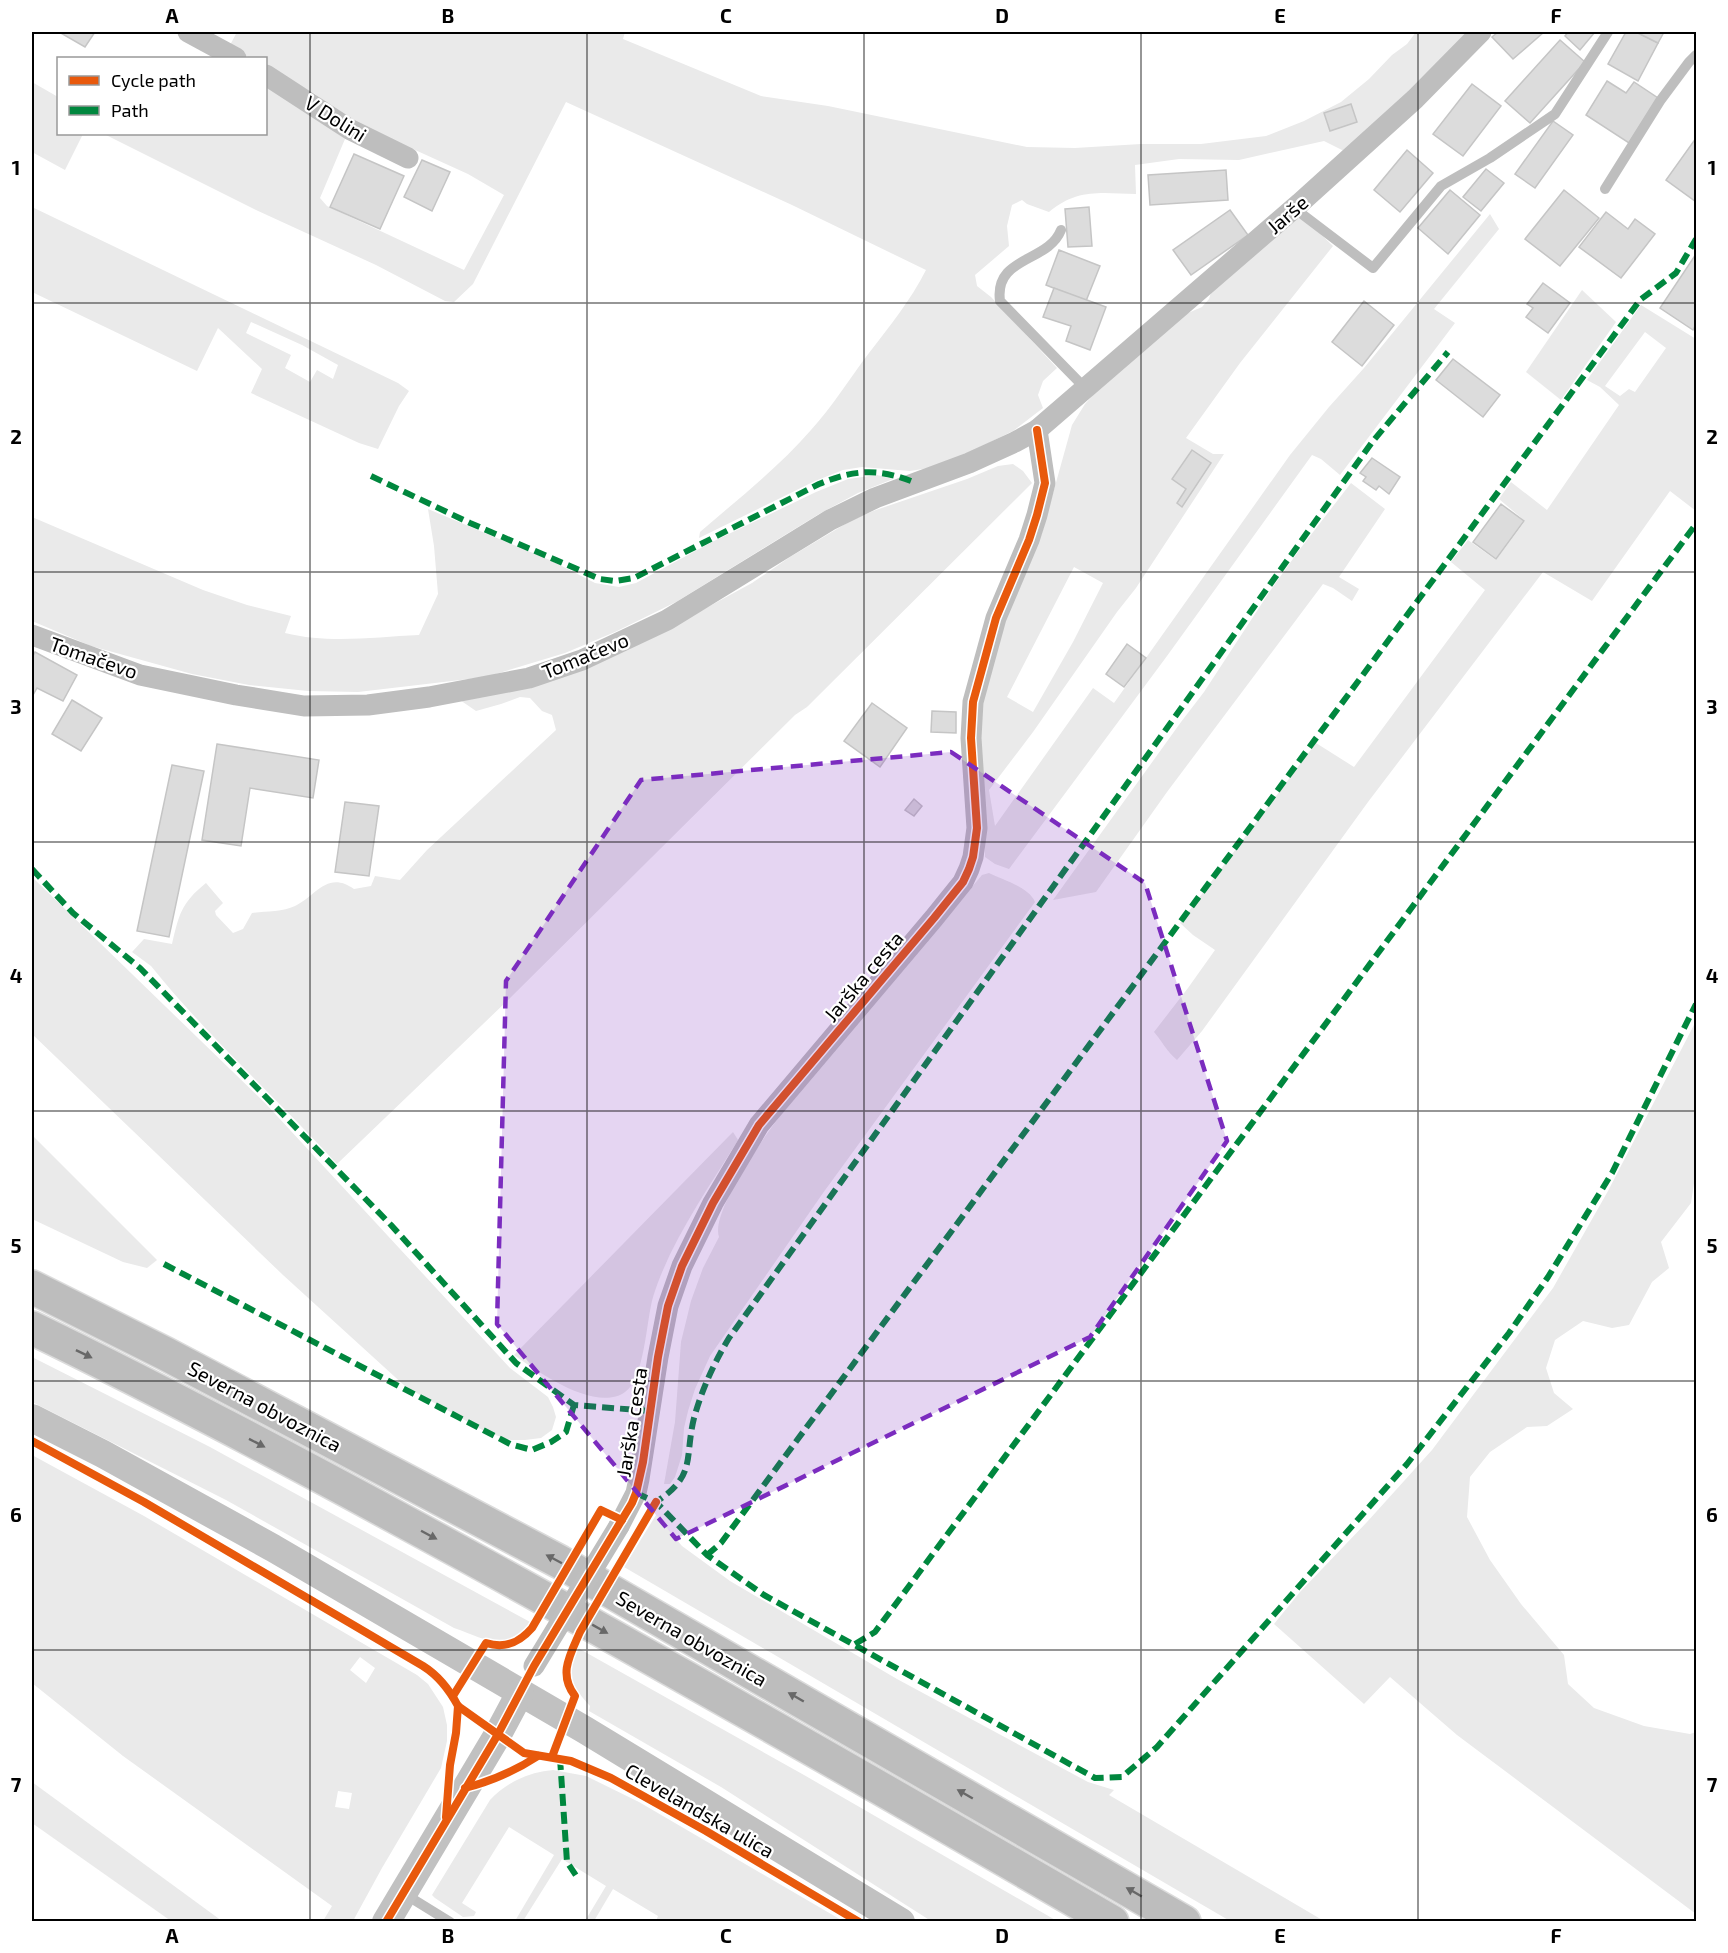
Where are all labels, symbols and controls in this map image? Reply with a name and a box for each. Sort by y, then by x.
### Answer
text: A [165,3,179,27]
text: B [442,3,454,27]
text: C [720,3,732,27]
text: D [995,3,1009,27]
text: E [1274,3,1286,27]
text: F [1550,3,1562,27]
legend [57,57,267,135]
text: Cycle path [111,69,196,91]
street label: V Dolini [301,90,371,146]
text: Path [111,99,149,121]
text: 1 [12,155,20,179]
text: 1 [1708,155,1716,179]
street label: Jarše [1262,190,1312,238]
text: 2 [10,424,22,448]
text: 2 [1706,424,1718,448]
street label: Tomačevo [538,627,632,683]
street label: Tomačevo [47,631,141,683]
text: 3 [10,694,22,718]
text: 3 [1706,694,1718,718]
street label: Jarška cesta [818,926,908,1026]
text: 4 [10,963,23,987]
text: 4 [1706,963,1719,987]
text: 5 [10,1233,22,1257]
text: 5 [1706,1233,1718,1257]
one-way arrow [76,1349,93,1358]
street label: Severna obvoznica [184,1355,346,1457]
street label: Jarška cesta [610,1365,652,1479]
one-way arrow [249,1439,266,1448]
text: 6 [10,1502,22,1526]
text: 6 [1706,1502,1718,1526]
one-way arrow [421,1530,438,1540]
one-way arrow [545,1554,562,1564]
street label: Severna obvoznica [612,1585,772,1691]
one-way arrow [592,1624,609,1634]
one-way arrow [788,1692,804,1703]
street label: Clevelandska ulica [621,1758,779,1862]
text: 7 [11,1772,22,1796]
text: 7 [1707,1772,1718,1796]
one-way arrow [957,1789,973,1800]
one-way arrow [1125,1887,1142,1897]
text: A [165,1923,179,1947]
text: B [442,1923,454,1947]
text: C [720,1923,732,1947]
text: D [995,1923,1009,1947]
text: E [1274,1923,1286,1947]
text: F [1550,1923,1562,1947]

